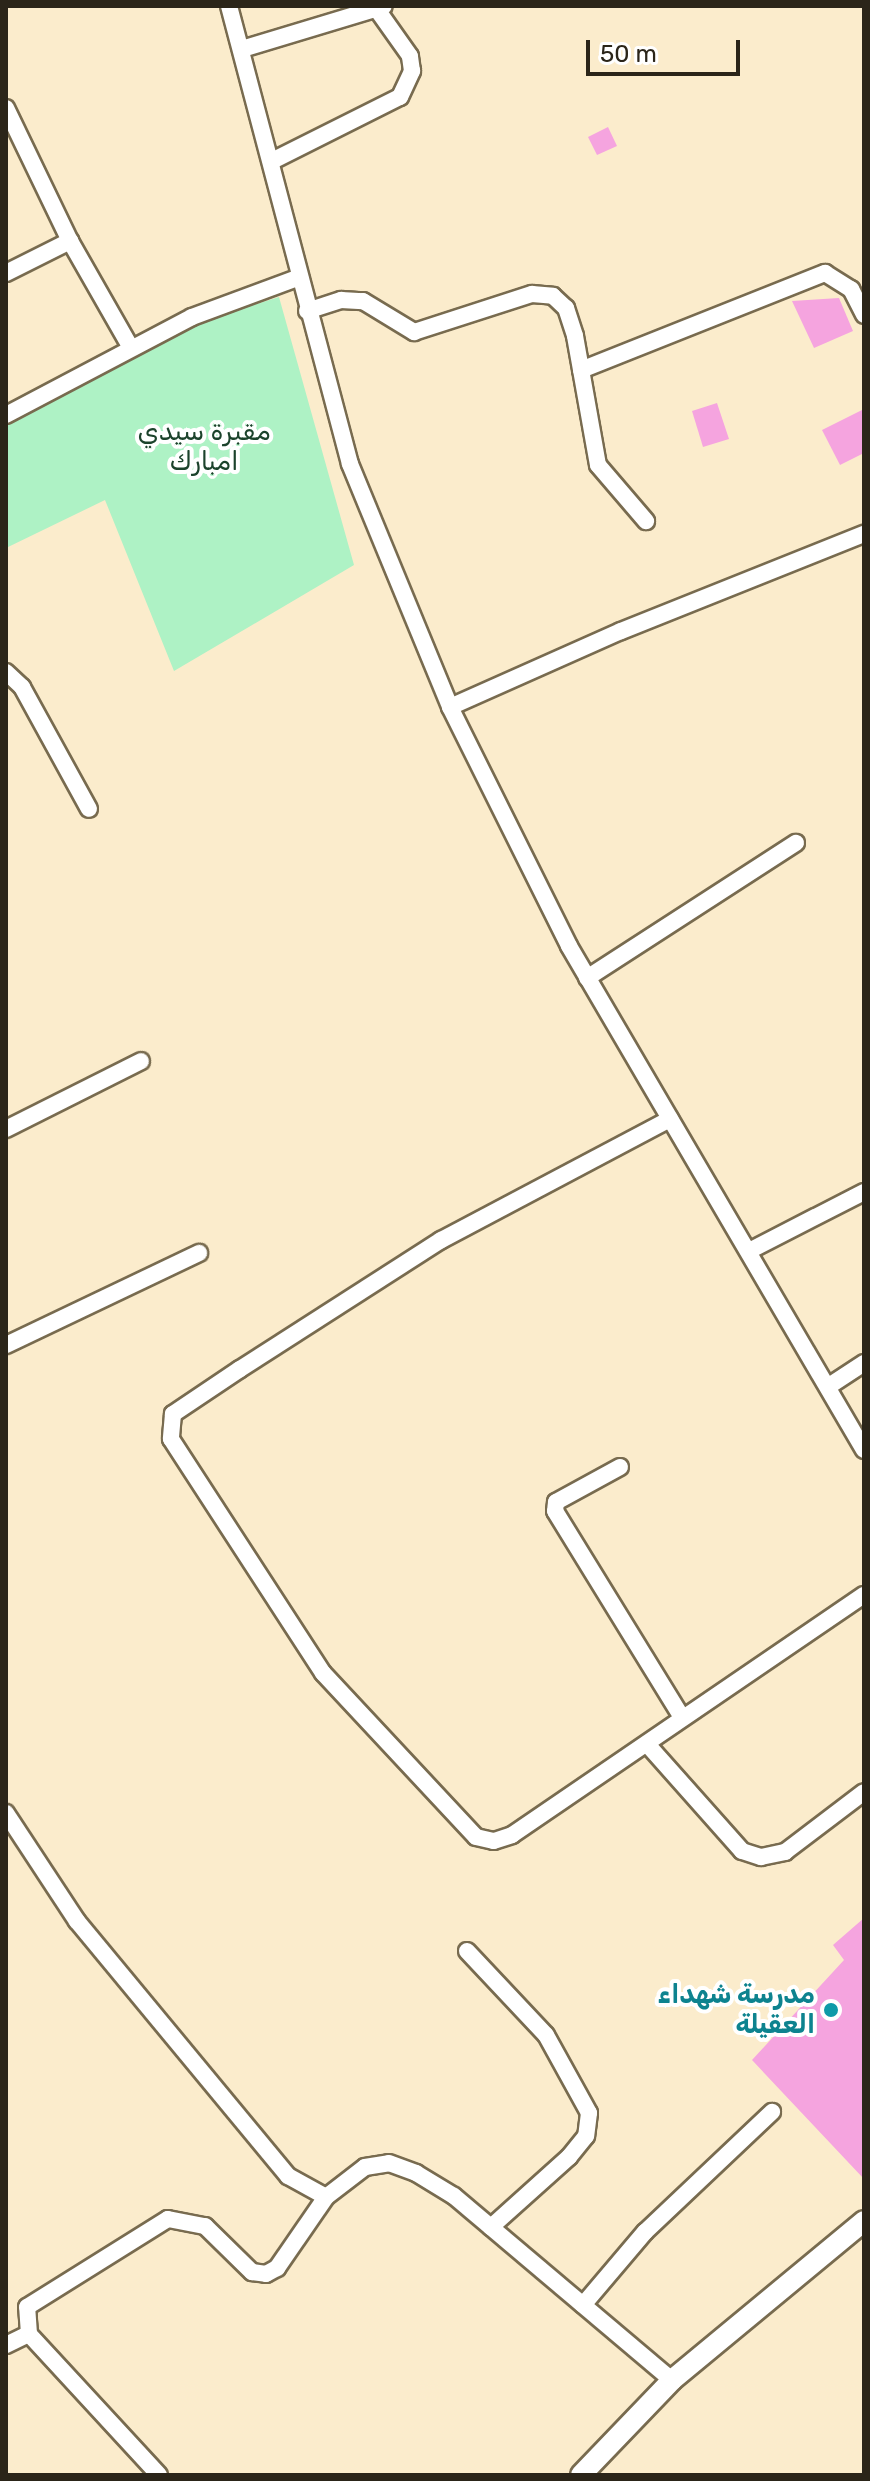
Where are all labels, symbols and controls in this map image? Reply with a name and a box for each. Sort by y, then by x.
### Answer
scale bar [590,24,744,74]
text: 50 m [600,40,657,68]
park label: مقبرة سيدي امبارك [137,416,271,478]
place label: مدرسة شهداء العقيلة [657,1979,815,2040]
marker: مدرسة شهداء العقيلة [822,2001,840,2019]

